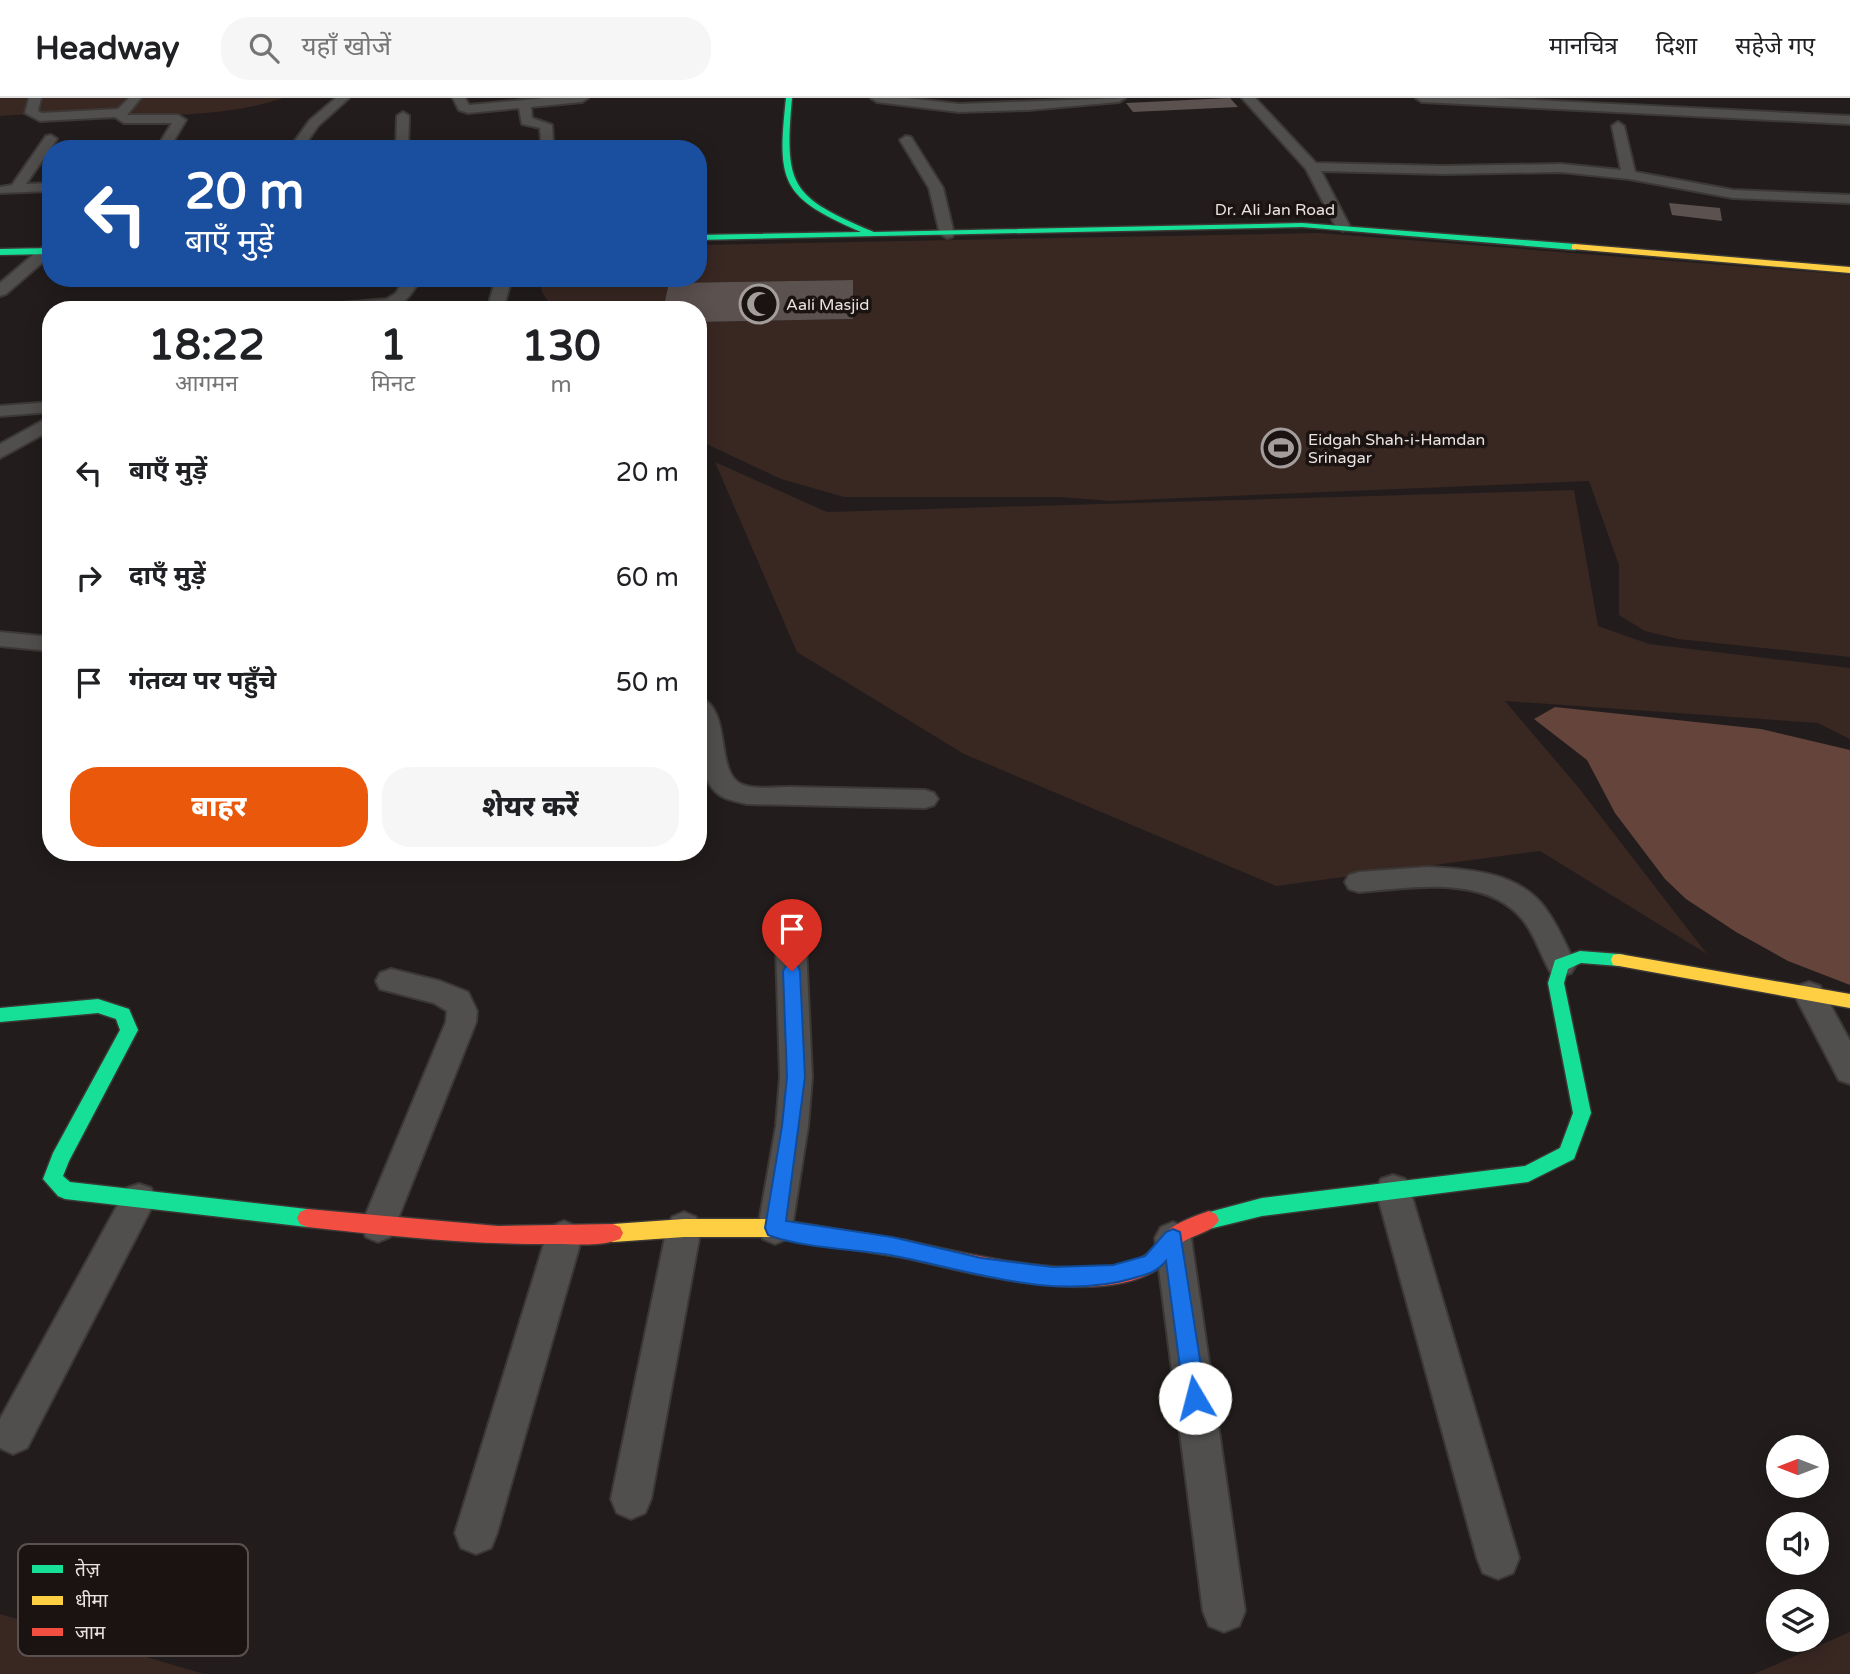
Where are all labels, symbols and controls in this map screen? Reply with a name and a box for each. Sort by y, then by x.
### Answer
search box [221,17,711,80]
text: Headway [35,29,179,68]
icon: search [245,29,283,67]
text: यहाँ खोजें [301,31,391,62]
text: मानचित्र [1549,32,1618,61]
text: दिशा [1656,32,1697,61]
text: सहेजे गए [1735,32,1815,61]
text: 20 m [185,163,304,222]
icon: left [70,168,161,259]
street label: Dr. Ali Jan Road [1215,200,1335,220]
text: बाएँ मुड़ें [185,223,274,261]
mosque icon: Aali Masjid [738,283,780,325]
place label: Aali Masjid [786,295,869,315]
text: 18:22 [148,320,265,371]
text: 1 [380,320,406,371]
text: 130 [522,321,601,372]
text: आगमन [175,370,238,398]
text: मिनट [371,370,415,398]
text: m [551,371,572,399]
sports icon: Eidgah Shah-i-Hamdan Srinagar [1260,427,1302,469]
place label: Eidgah Shah-i-Hamdan Srinagar [1308,430,1485,468]
icon: left [70,454,108,492]
text: बाएँ मुड़ें [129,455,207,486]
text: 20 m [616,457,679,488]
icon: right [70,559,108,597]
text: दाएँ मुड़ें [129,560,206,591]
text: 60 m [616,562,679,593]
icon: arrive [70,664,108,702]
text: गंतव्य पर पहुँचे [129,665,276,696]
text: 50 m [616,667,679,698]
button: बाहर [70,767,368,847]
button: शेयर करें [382,767,679,847]
pin [762,899,822,971]
icon: arrive [773,910,811,948]
position arrow [1158,1361,1232,1435]
north arrow [1766,1435,1829,1498]
map controls [1766,1435,1829,1652]
button: sound [1766,1512,1829,1575]
legend [18,1544,248,1656]
text: तेज़ [75,1558,101,1581]
button: layers [1766,1589,1829,1652]
text: धीमा [75,1590,109,1612]
text: जाम [75,1622,106,1644]

